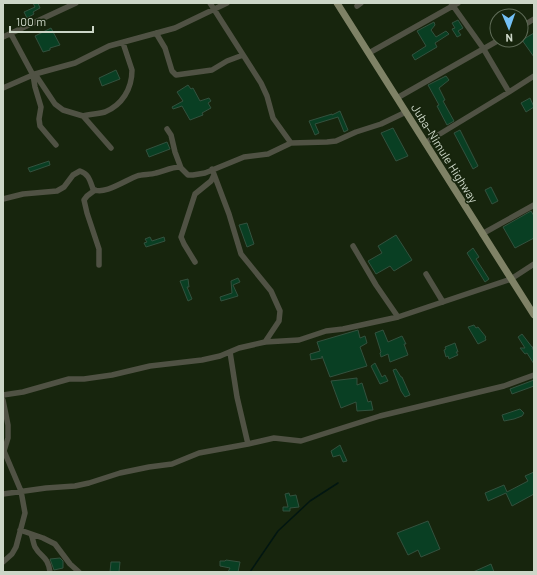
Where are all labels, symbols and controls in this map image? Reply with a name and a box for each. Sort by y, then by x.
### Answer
scale bar [10,8,93,34]
north arrow [489,8,529,48]
text: 100 m [16,14,46,28]
text: N [505,32,513,45]
street label: Juba–Nimule Highway [409,101,481,206]

